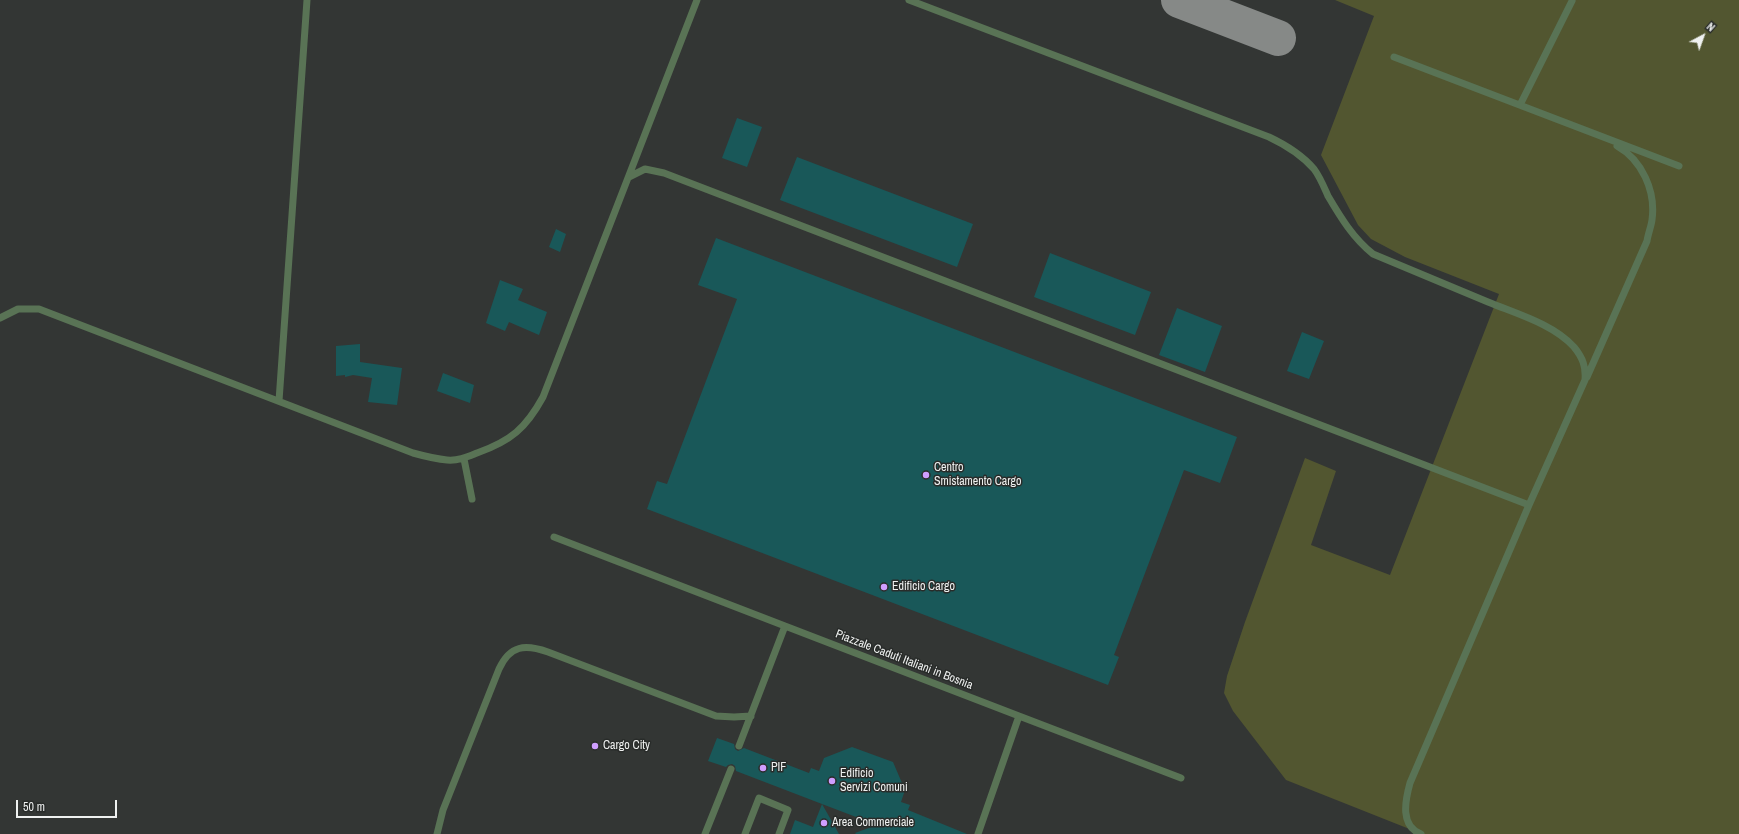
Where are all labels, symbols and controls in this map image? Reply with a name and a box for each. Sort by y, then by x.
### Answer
north arrow [1683,16,1723,56]
text: N [1704,20,1718,34]
place label: Centro Smistamento Cargo [934,461,1022,489]
marker: Centro Smistamento Cargo [921,470,931,480]
place label: Edificio Cargo [892,580,955,594]
marker: Edificio Cargo [879,582,889,592]
street label: Piazzale Caduti Italiani in Bosnia [833,627,975,693]
place label: Cargo City [603,739,650,753]
marker: Cargo City [590,741,600,751]
place label: PIF [771,761,786,775]
marker: PIF [758,763,768,773]
place label: Edificio Servizi Comuni [840,767,908,795]
marker: Edificio Servizi Comuni [827,776,837,786]
scale bar [18,792,119,818]
text: 50 m [23,799,45,815]
place label: Area Commerciale [832,816,914,830]
marker: Area Commerciale [819,818,829,828]

